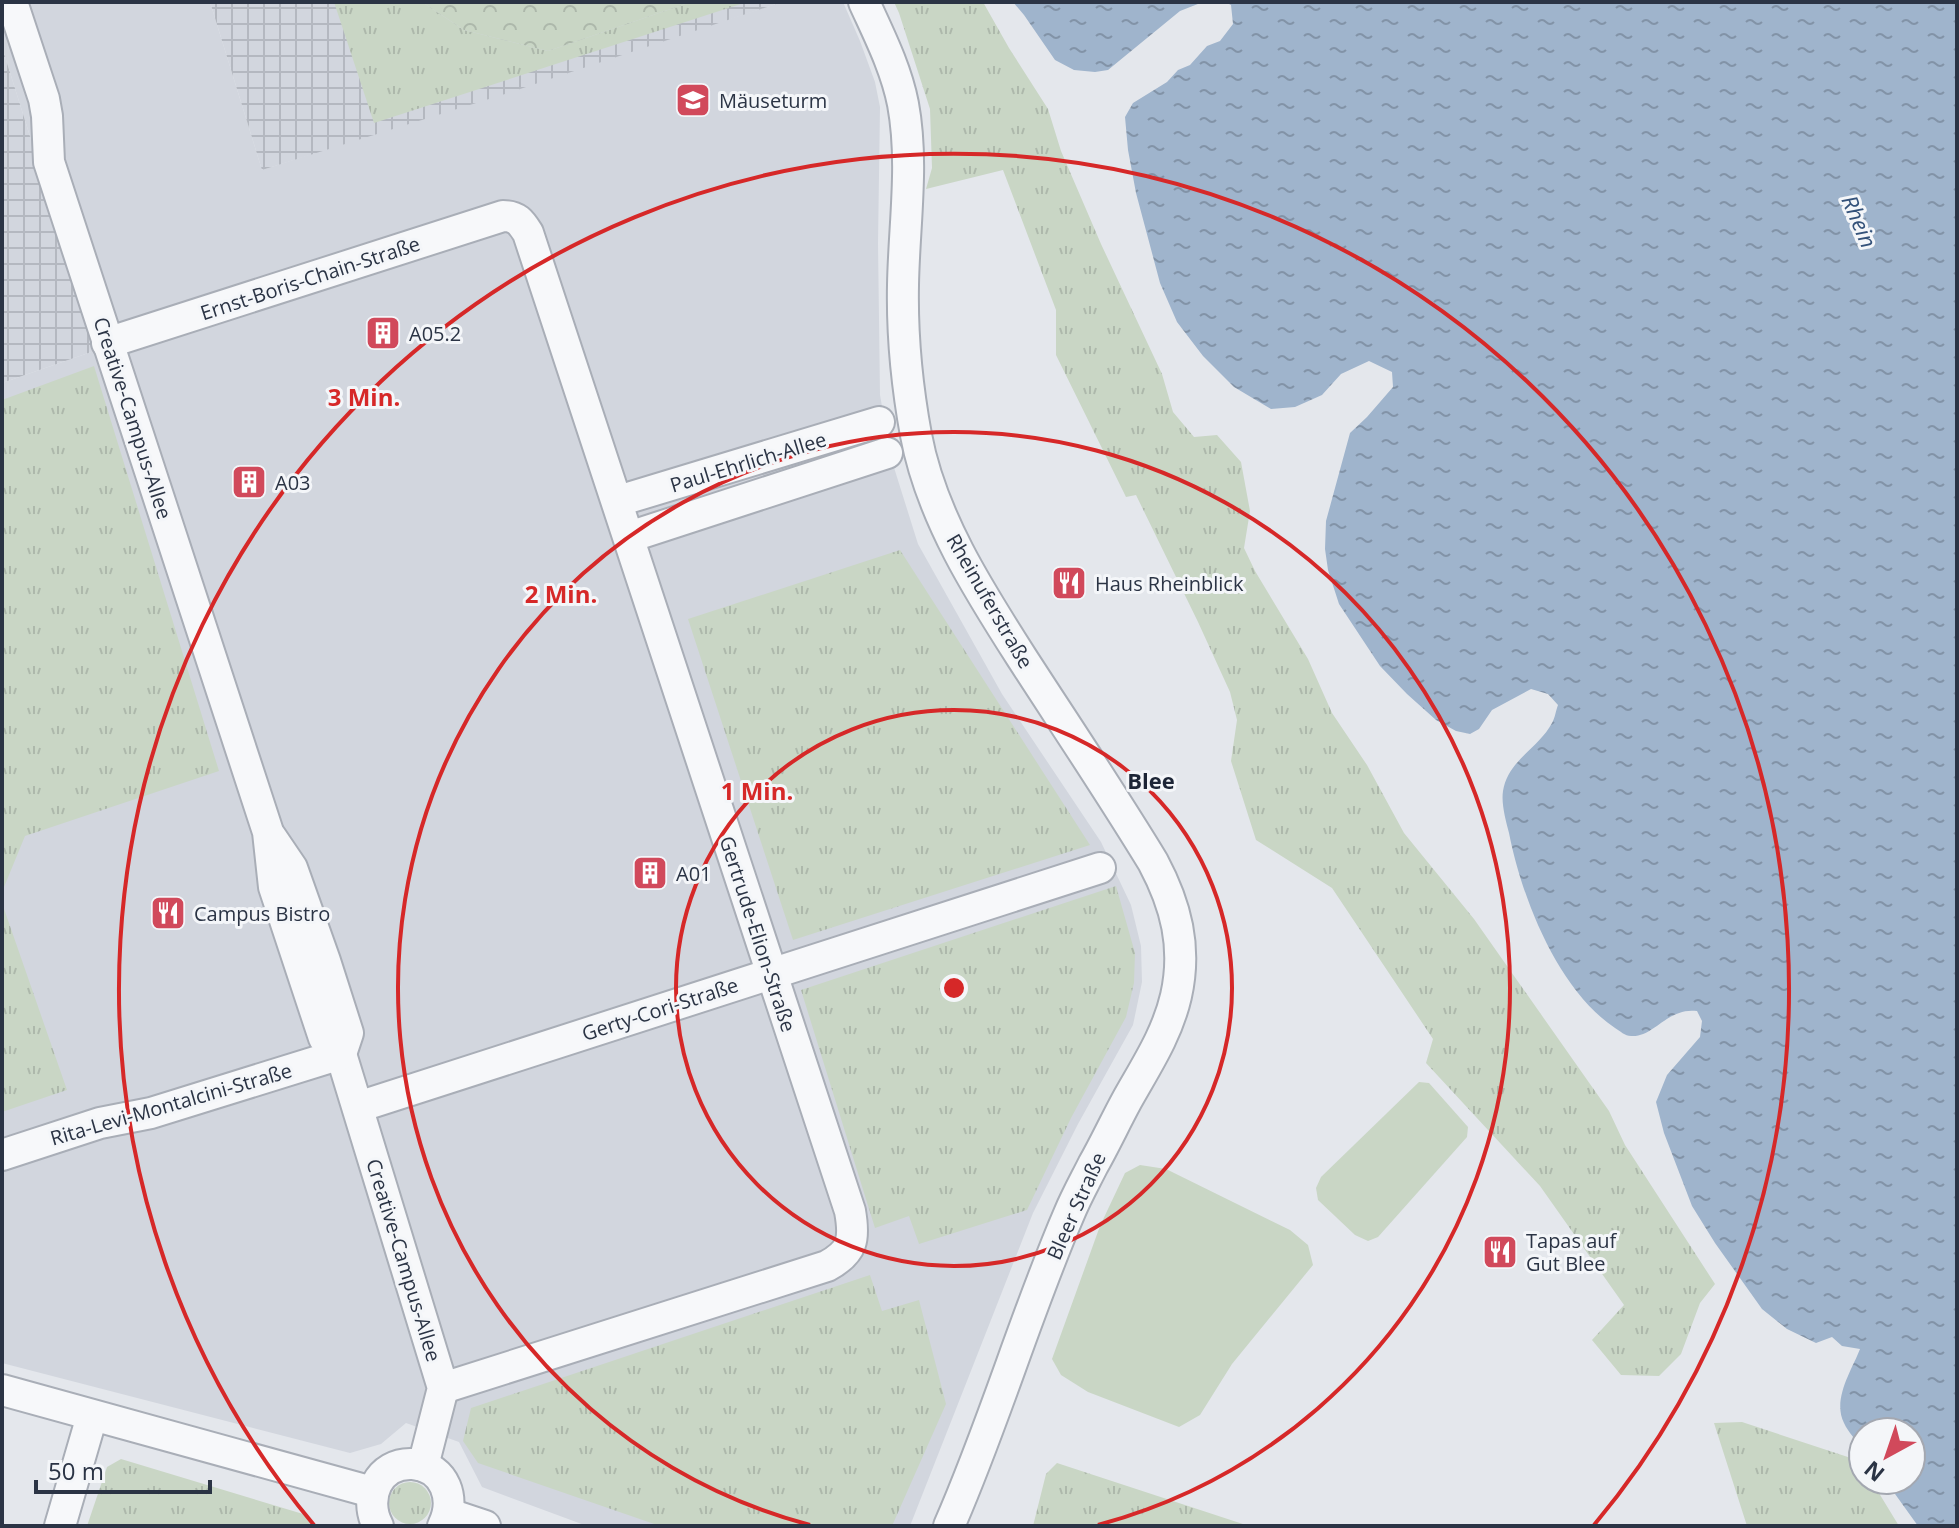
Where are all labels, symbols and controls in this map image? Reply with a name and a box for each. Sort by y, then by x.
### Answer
school or university icon: Mäuseturm [674,81,712,119]
place label: Mäuseturm [719,87,827,114]
water label: Rhein [1836,190,1884,252]
street label: Ernst-Boris-Chain-Straße [197,230,423,326]
street label: Creative-Campus-Allee [88,314,178,522]
building icon: A05.2 [364,314,402,352]
place label: A05.2 [409,320,461,347]
text: 3 Min. [328,380,400,413]
street label: Paul-Ehrlich-Allee [667,425,829,499]
building icon: A03 [230,463,268,501]
place label: A03 [275,469,311,496]
street label: Rheinuferstraße [941,529,1039,673]
restaurant icon: Haus Rheinblick [1050,564,1088,602]
place label: Haus Rheinblick [1095,570,1244,597]
text: 2 Min. [525,577,597,610]
district label: Blee [1127,765,1175,795]
text: 1 Min. [721,774,793,807]
street label: Gertrude-Elion-Straße [714,833,802,1035]
building icon: A01 [631,854,669,892]
place label: A01 [676,860,712,887]
restaurant icon: Campus Bistro [149,894,187,932]
place label: Campus Bistro [194,900,330,927]
street label: Gerty-Cori-Straße [578,971,742,1047]
centre of rings [940,974,968,1002]
street label: Rita-Levi-Montalcini-Straße [47,1057,295,1151]
street label: Bleer Straße [1040,1148,1112,1264]
street label: Creative-Campus-Allee [360,1155,448,1365]
place label: Tapas auf Gut Blee [1526,1227,1618,1277]
restaurant icon: Tapas auf Gut Blee [1481,1233,1519,1271]
north arrow [1847,1416,1927,1496]
scale bar [36,1444,210,1494]
text: 50 m [48,1454,104,1487]
text: N [1857,1455,1890,1489]

